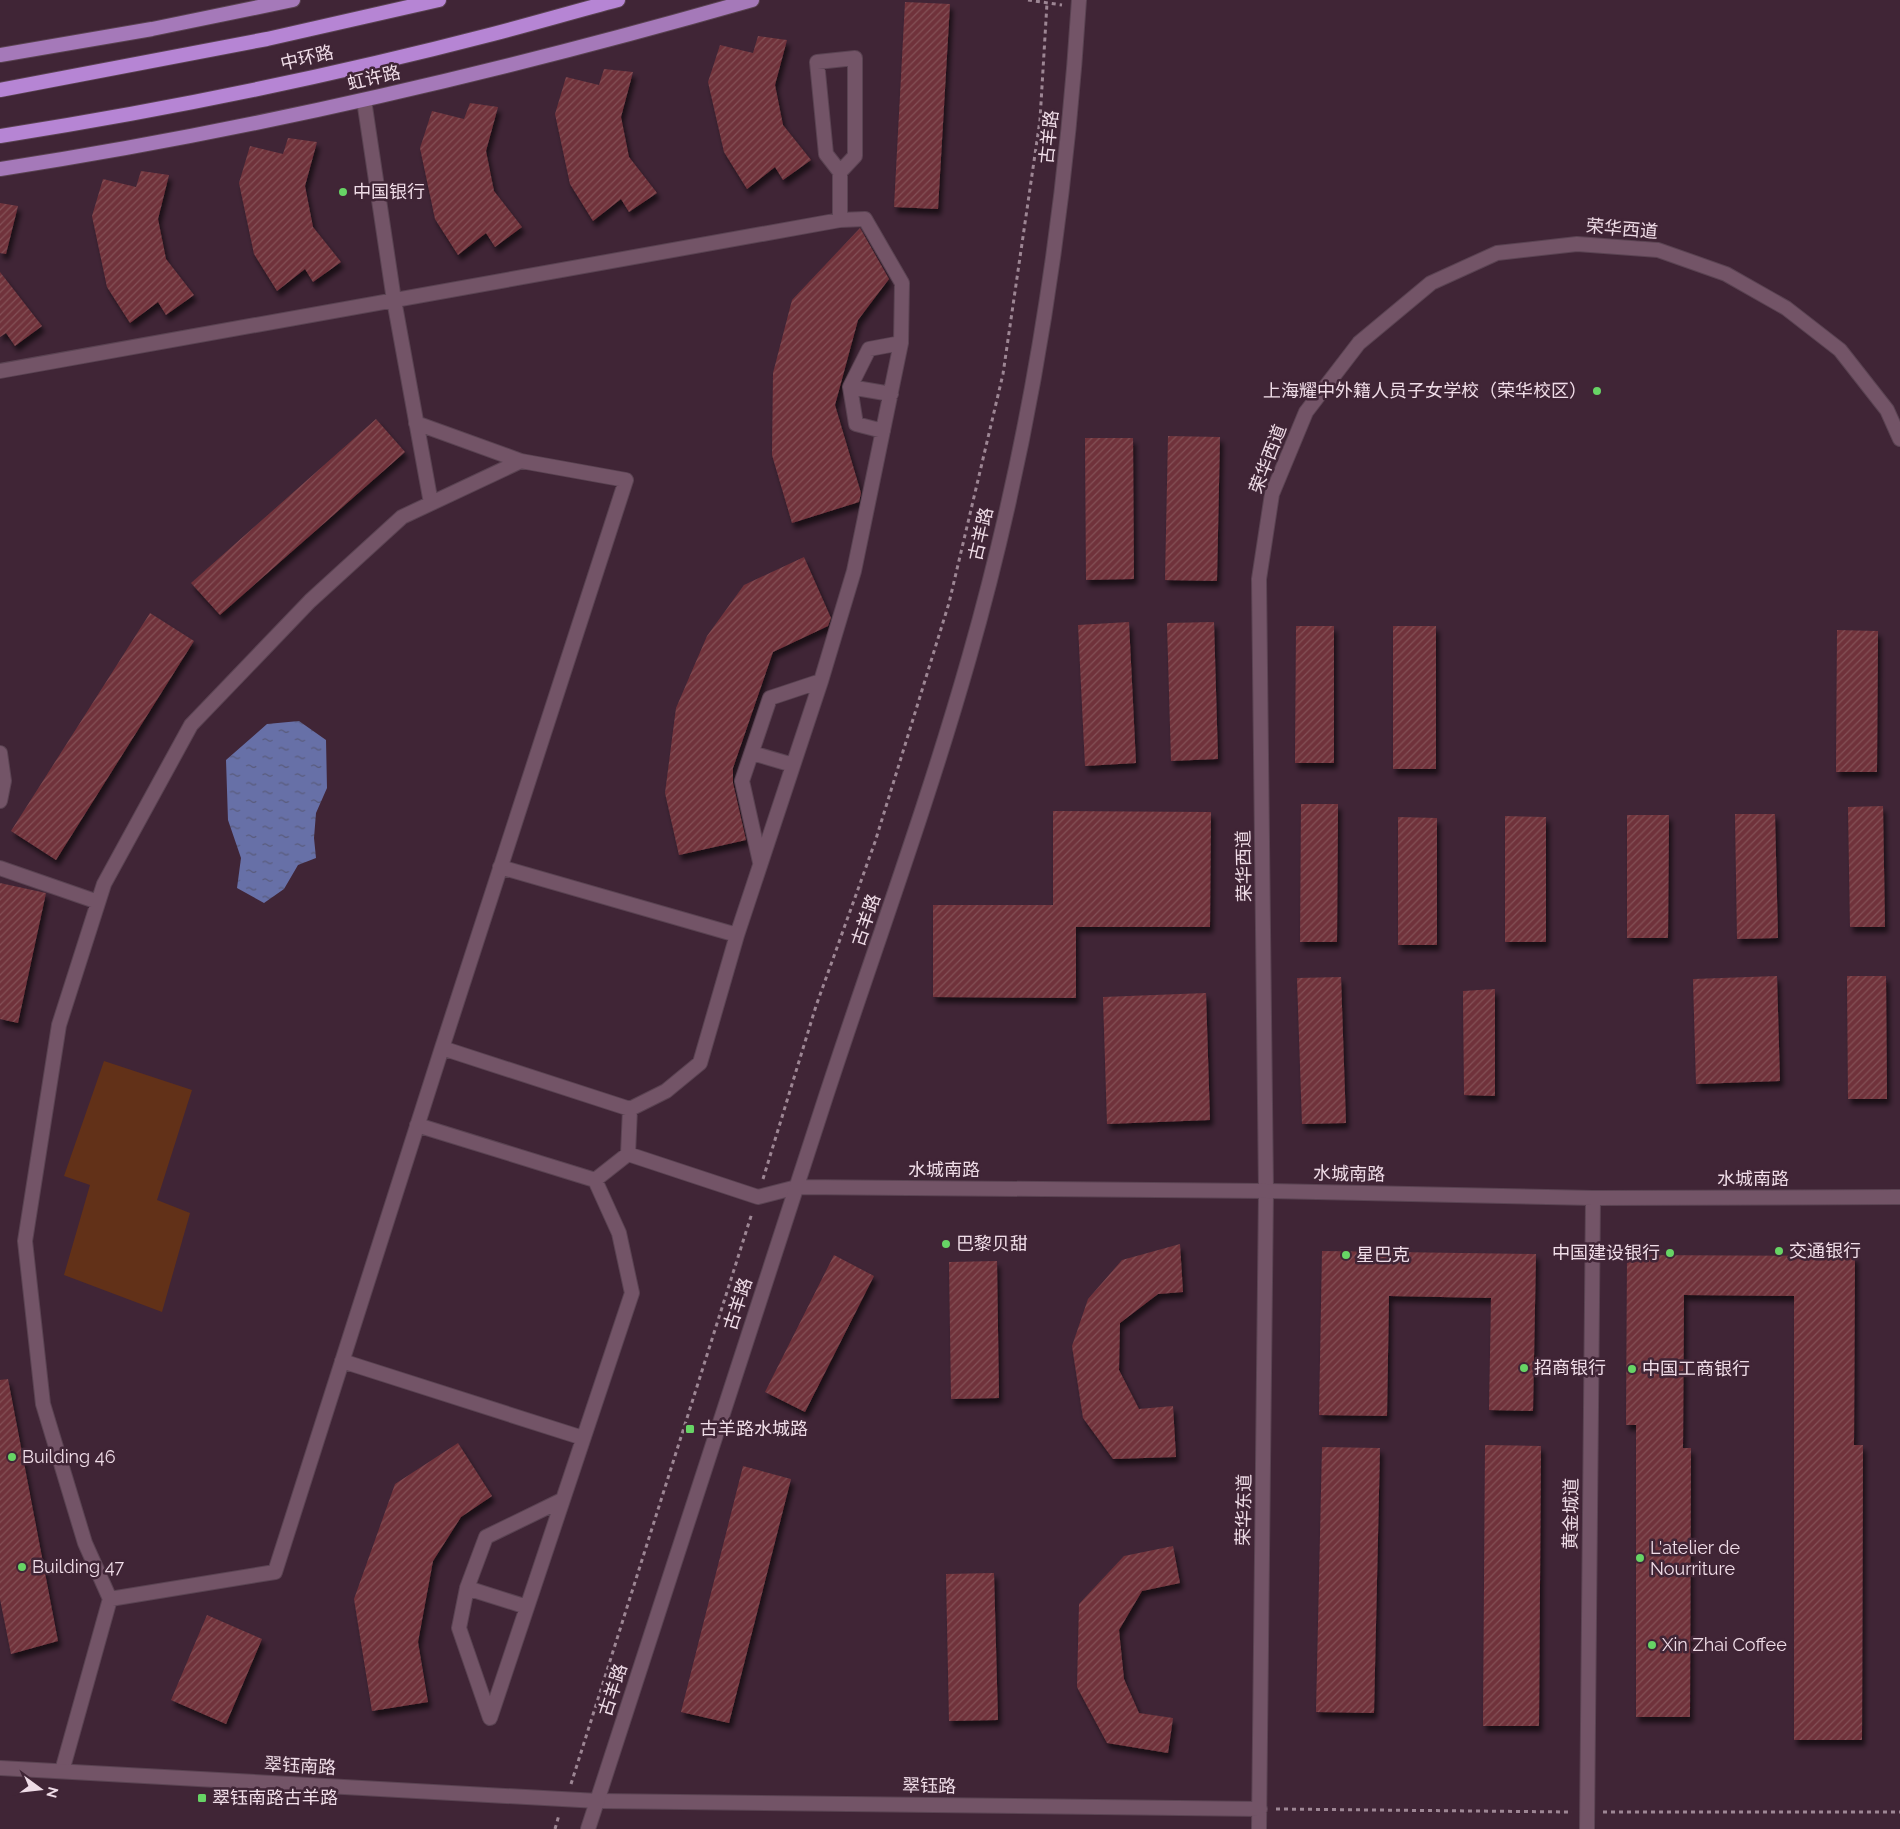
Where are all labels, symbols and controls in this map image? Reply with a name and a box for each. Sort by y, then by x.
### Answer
street label: 中环路 [278,41,336,74]
street label: 虹许路 [345,61,403,94]
street label: 古羊路 [1035,109,1062,165]
place label: 中国银行 [353,181,425,202]
marker: 中国银行 [337,186,349,198]
street label: 荣华西道 [1585,215,1659,242]
place label: 上海耀中外籍人员子女学校（荣华校区） [1263,380,1587,401]
marker: 上海耀中外籍人员子女学校（荣华校区） [1591,385,1603,397]
street label: 荣华西道 [1245,421,1290,496]
street label: 古羊路 [964,505,997,563]
street label: 荣华西道 [1232,830,1255,902]
street label: 古羊路 [847,891,884,949]
street label: 水城南路 [908,1159,980,1180]
street label: 水城南路 [1313,1162,1385,1185]
street label: 水城南路 [1717,1168,1789,1189]
place label: 巴黎贝甜 [956,1233,1028,1254]
marker: 巴黎贝甜 [940,1238,952,1250]
place label: 交通银行 [1789,1240,1861,1261]
place label: 中国建设银行 [1552,1242,1660,1263]
place label: 星巴克 [1356,1244,1410,1265]
marker: 交通银行 [1773,1245,1785,1257]
marker: 中国建设银行 [1664,1247,1676,1259]
marker: 星巴克 [1340,1249,1352,1261]
street label: 古羊路 [719,1275,756,1333]
place label: 招商银行 [1534,1357,1606,1378]
place label: 中国工商银行 [1642,1358,1750,1379]
marker: 招商银行 [1518,1362,1530,1374]
marker: 中国工商银行 [1626,1363,1638,1375]
place label: 古羊路水城路 [700,1418,808,1439]
marker: 古羊路水城路 [684,1423,696,1435]
place label: Building 46 [22,1446,116,1467]
marker: Building 46 [6,1451,18,1463]
street label: 荣华东道 [1232,1474,1255,1546]
street label: 黄金城道 [1559,1478,1582,1550]
place label: L'atelier de Nourriture [1650,1537,1740,1579]
marker: L'atelier de Nourriture [1634,1552,1646,1564]
place label: Building 47 [32,1556,125,1577]
marker: Building 47 [16,1561,28,1573]
place label: Xin Zhai Coffee [1662,1634,1787,1655]
marker: Xin Zhai Coffee [1646,1639,1658,1651]
street label: 古羊路 [594,1661,631,1719]
street label: 翠钰南路 [264,1753,337,1778]
north arrow [15,1764,65,1814]
street label: 翠钰路 [902,1775,956,1796]
text: N [43,1785,62,1800]
place label: 翠钰南路古羊路 [212,1787,338,1808]
marker: 翠钰南路古羊路 [196,1792,208,1804]

